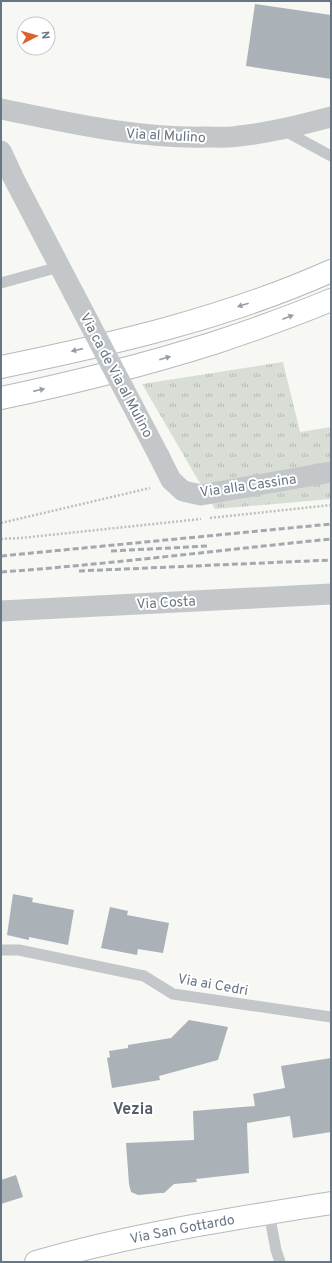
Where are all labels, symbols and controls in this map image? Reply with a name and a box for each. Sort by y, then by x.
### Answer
north arrow [16,16,56,56]
text: N [38,30,52,40]
street label: Via al Mulino [126,126,206,147]
one-way arrow [236,303,248,309]
street label: Via ca de Via al Mulino [76,310,156,441]
one-way arrow [283,313,295,319]
one-way arrow [71,348,83,354]
one-way arrow [159,354,171,360]
one-way arrow [33,386,45,392]
street label: Via alla Cassina [199,471,297,502]
street label: Via Costa [136,593,196,614]
street label: Via ai Cedri [176,971,249,1000]
district label: Vezia [113,1100,153,1120]
street label: Via San Gottardo [128,1212,236,1248]

